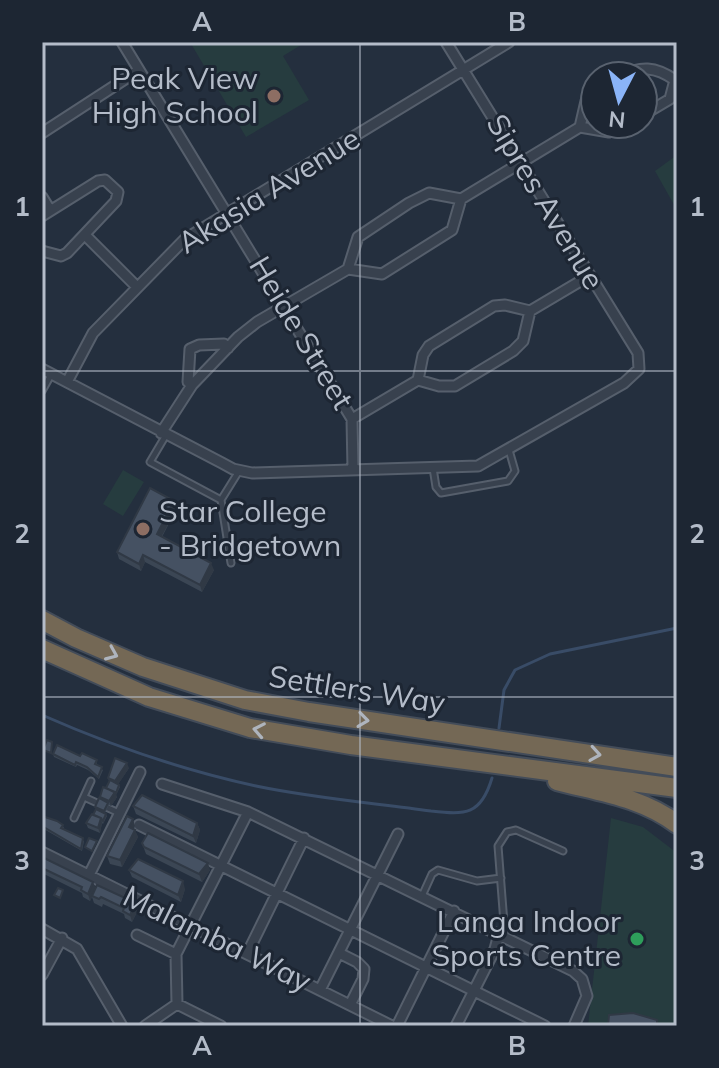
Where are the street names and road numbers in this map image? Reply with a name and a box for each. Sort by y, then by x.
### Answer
street label: Sipres Avenue [479,107,613,296]
street label: Akasia Avenue [170,119,367,261]
street label: Heide Street [241,249,362,416]
street label: Settlers Way [266,656,448,722]
street label: Malamba Way [117,876,318,1000]

